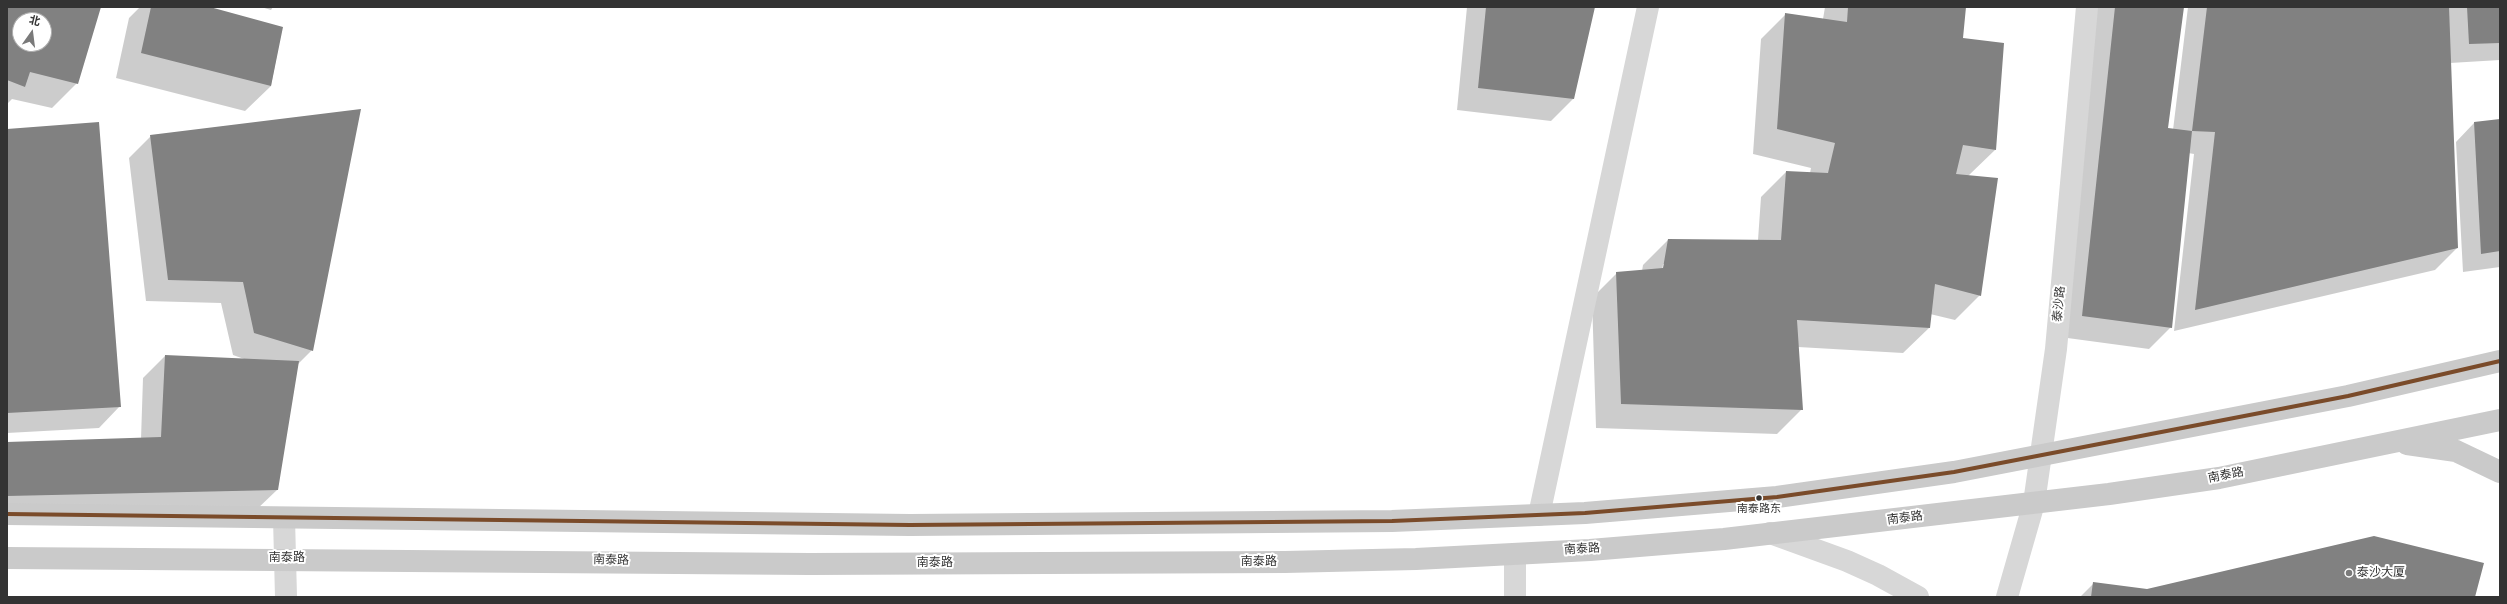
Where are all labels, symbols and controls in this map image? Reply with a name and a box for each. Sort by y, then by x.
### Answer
north arrow [12,12,52,52]
text: 北 [28,12,42,29]
street label: 泰沙路 [2051,285,2069,323]
street label: 南泰路 [2207,465,2245,487]
marker: 南泰路东 [1754,493,1764,503]
place label: 南泰路东 [1737,503,1781,517]
street label: 南泰路 [1886,510,1924,528]
street label: 南泰路 [1564,542,1600,558]
street label: 南泰路 [269,551,305,565]
street label: 南泰路 [593,553,629,569]
street label: 南泰路 [1241,555,1277,569]
street label: 南泰路 [917,556,953,570]
place label: 泰沙大厦 [2357,566,2405,580]
marker: 泰沙大厦 [2344,568,2354,578]

